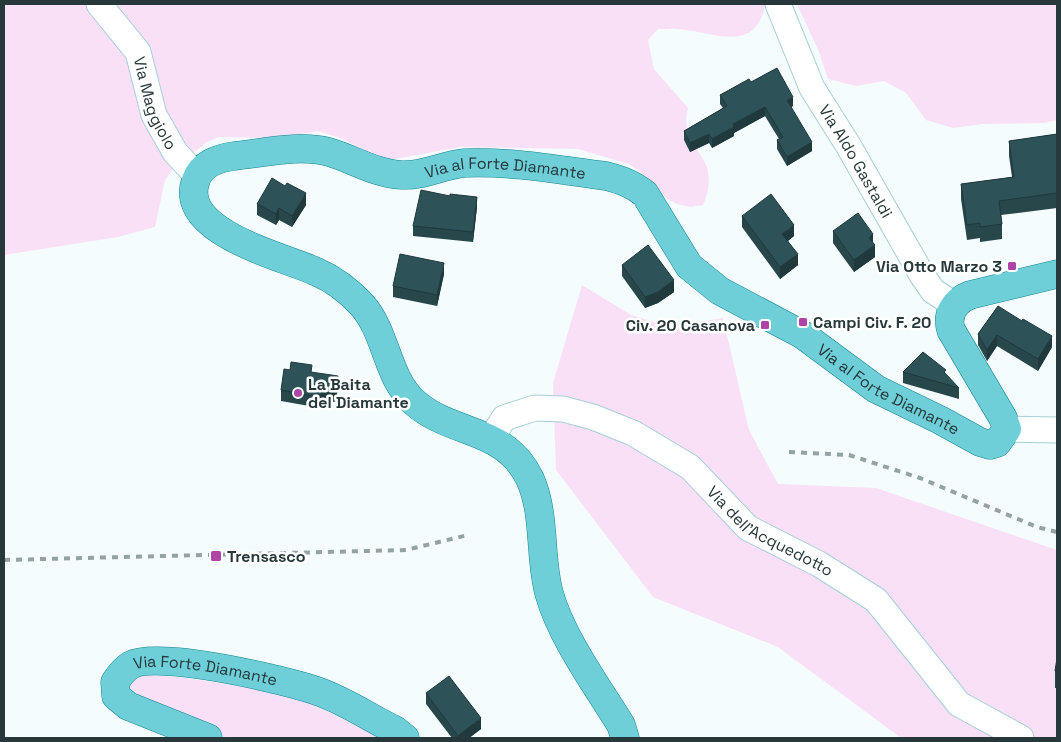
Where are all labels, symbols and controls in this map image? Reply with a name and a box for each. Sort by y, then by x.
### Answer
street label: Via Maggiolo [129,54,182,154]
street label: Via Aldo Gastaldi [814,101,897,222]
street label: Via al Forte Diamante [422,153,587,184]
place label: Via Otto Marzo 3 [876,256,1002,277]
marker: Via Otto Marzo 3 [1006,260,1018,272]
place label: Campi Civ. F. 20 [813,312,931,333]
place label: Civ. 20 Casanova [626,315,755,336]
marker: Campi Civ. F. 20 [797,316,809,328]
marker: Civ. 20 Casanova [759,319,771,331]
street label: Via al Forte Diamante [813,339,963,440]
place label: La Baita del Diamante [308,374,409,413]
marker: La Baita del Diamante [292,387,304,399]
street label: Via dell'Acquedotto [702,482,837,581]
place label: Trensasco [227,546,306,567]
marker: Trensasco [209,549,223,563]
street label: Via Forte Diamante [131,651,279,691]

